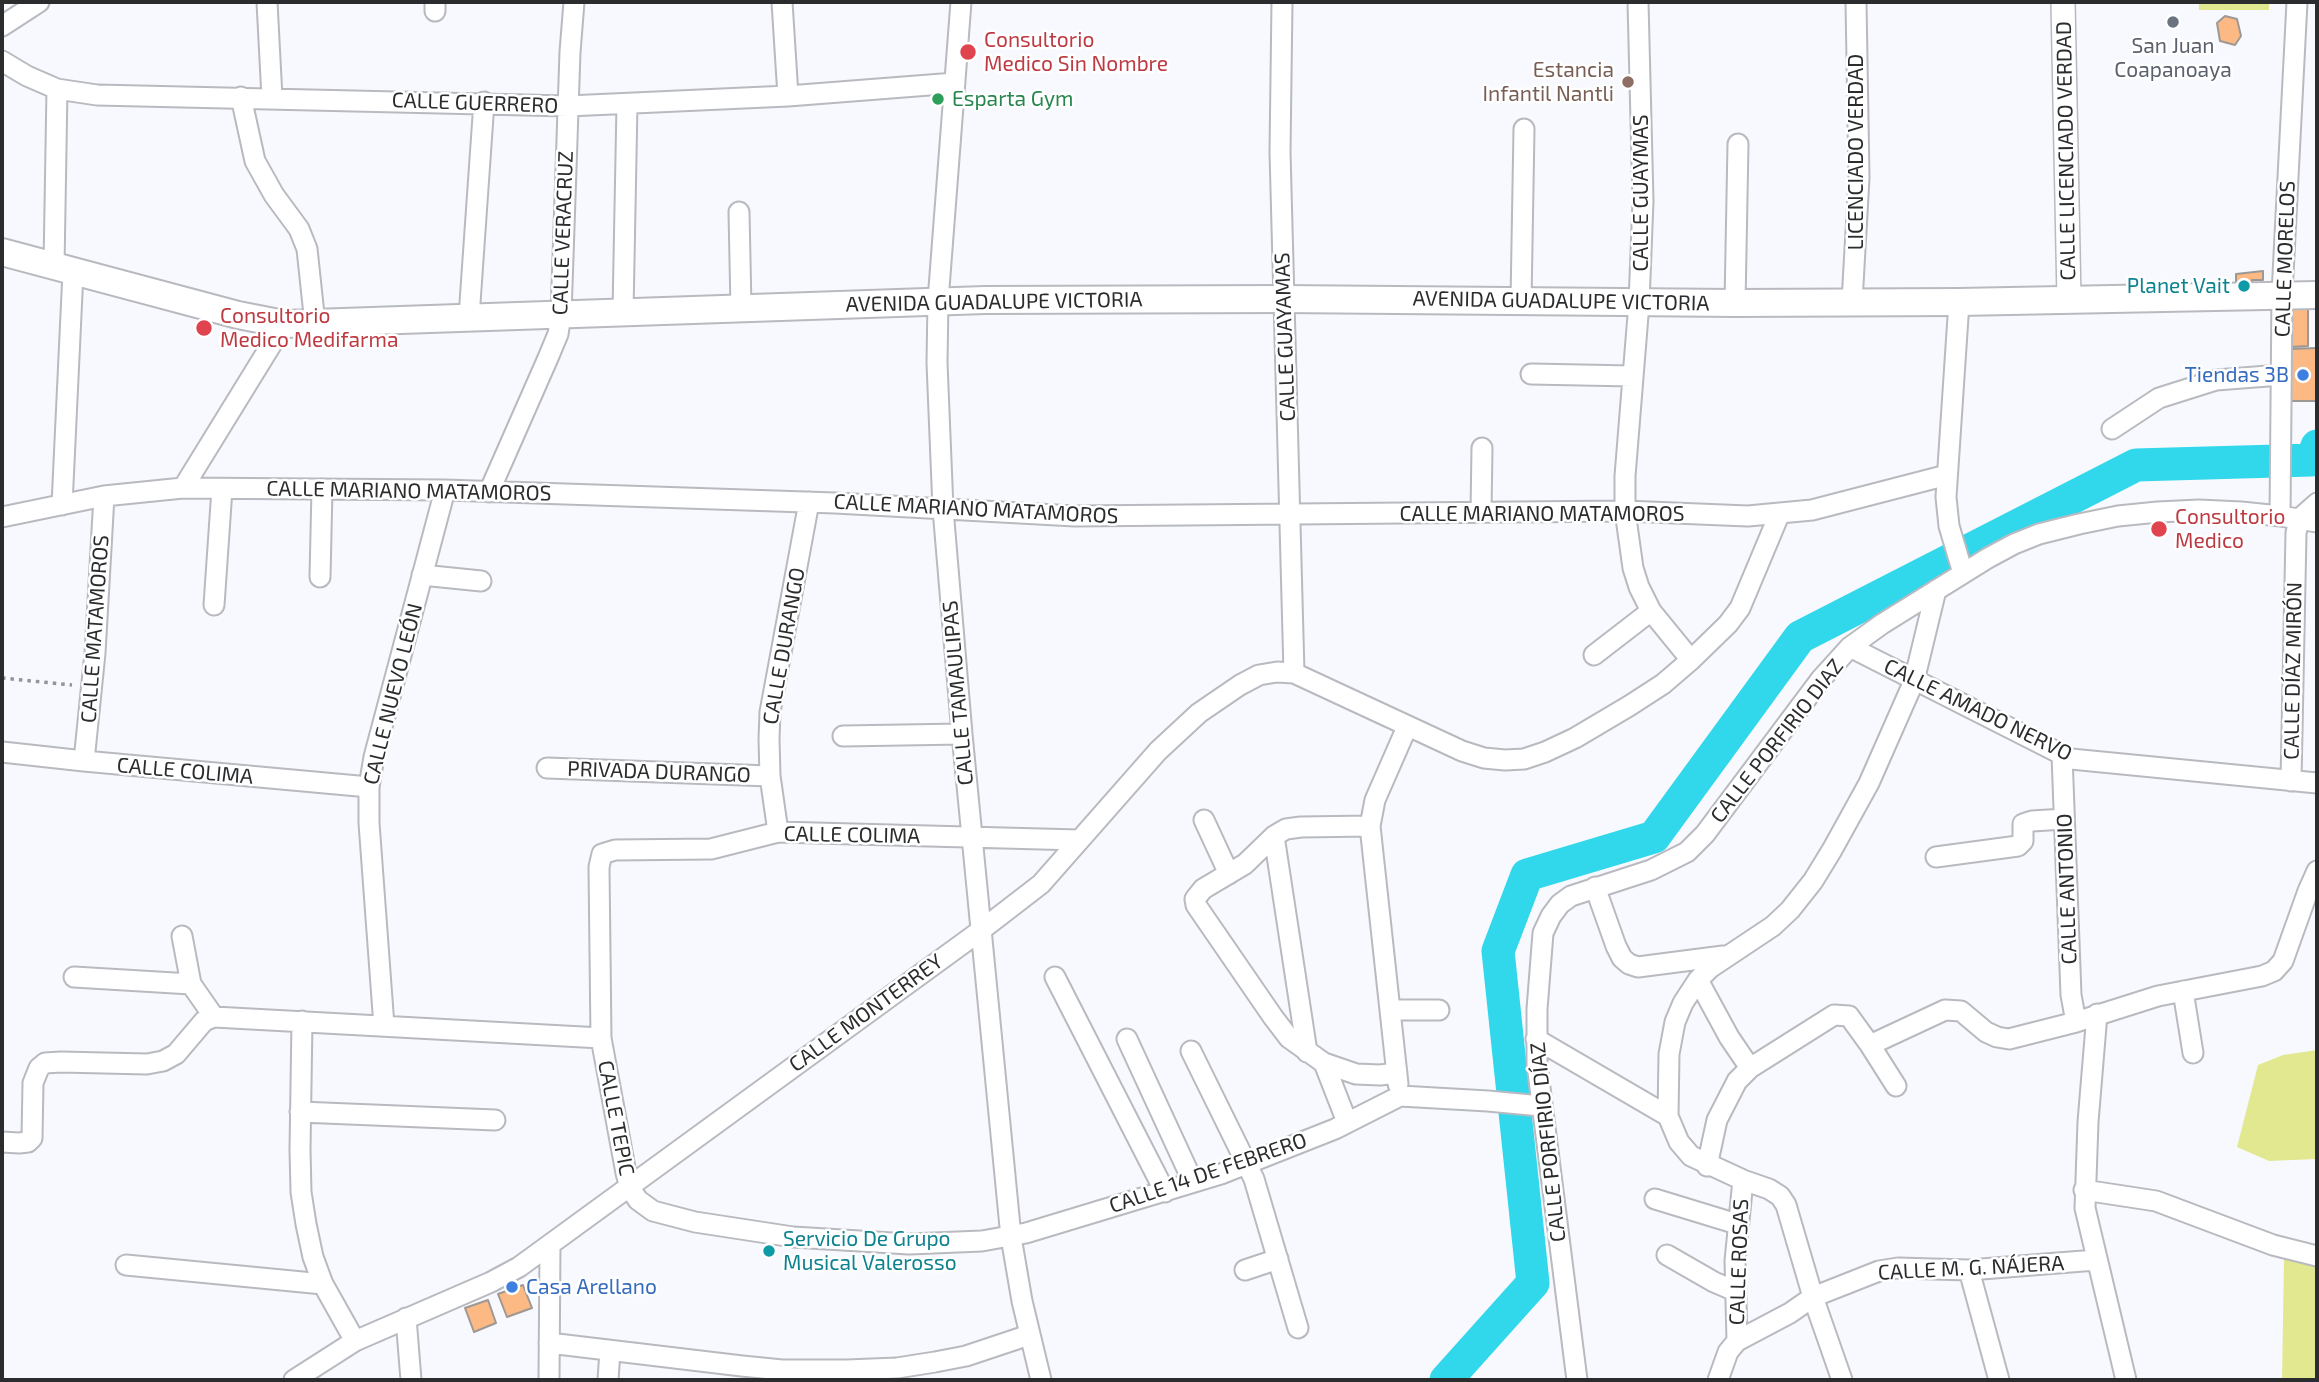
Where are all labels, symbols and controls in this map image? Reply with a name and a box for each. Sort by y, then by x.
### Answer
marker: San Juan Coapanoaya [2165,14,2181,30]
street label: CALLE LICENCIADO VERDAD [2051,21,2081,281]
place label: Consultorio Medico Sin Nombre [984,27,1168,77]
place label: San Juan Coapanoaya [2114,33,2232,83]
marker: Consultorio Medico Sin Nombre [958,42,978,62]
street label: LICENCIADO VERDAD [1843,54,1869,250]
place label: Estancia Infantil Nantli [1482,57,1614,107]
marker: Estancia Infantil Nantli [1620,74,1636,90]
place label: Esparta Gym [952,86,1073,112]
street label: CALLE GUERRERO [391,87,559,119]
marker: Esparta Gym [930,91,946,107]
street label: CALLE GUAYMAS [1628,114,1654,272]
street label: CALLE VERACRUZ [548,150,578,316]
street label: CALLE MORELOS [2270,180,2300,338]
street label: CALLE GUAYAMAS [1269,252,1301,422]
place label: Planet Vait [2127,273,2230,299]
marker: Planet Vait [2236,278,2252,294]
street label: AVENIDA GUADALUPE VICTORIA [1412,286,1710,316]
street label: AVENIDA GUADALUPE VICTORIA [845,287,1143,317]
place label: Consultorio Medico Medifarma [220,303,398,353]
marker: Consultorio Medico Medifarma [194,318,214,338]
place label: Tiendas 3B [2185,362,2289,388]
marker: Tiendas 3B [2295,367,2311,383]
street label: CALLE MARIANO MATAMOROS [266,476,552,506]
street label: CALLE MARIANO MATAMOROS [833,489,1119,529]
street label: CALLE MARIANO MATAMOROS [1399,501,1685,527]
place label: Consultorio Medico [2175,504,2285,554]
marker: Consultorio Medico [2149,519,2169,539]
street label: CALLE MATAMOROS [76,534,114,724]
street label: CALLE DURANGO [758,565,810,727]
street label: CALLE DÍAZ MIRÓN [2279,582,2307,760]
street label: CALLE TAMAULIPAS [937,600,979,786]
street label: CALLE NUEVO LEÓN [358,601,428,787]
street label: CALLE AMADO NERVO [1880,653,2076,767]
street label: CALLE PORFIRIO DIAZ [1705,654,1849,828]
street label: CALLE COLIMA [116,752,254,790]
street label: PRIVADA DURANGO [567,756,751,788]
street label: CALLE ANTONIO [2052,813,2082,965]
street label: CALLE COLIMA [783,821,921,849]
street label: CALLE MONTERREY [784,949,948,1077]
street label: CALLE PORFIRIO DÍAZ [1525,1041,1571,1243]
street label: CALLE TEPIC [592,1058,640,1178]
street label: CALLE 14 DE FEBRERO [1106,1127,1310,1219]
street label: CALLE ROSAS [1724,1198,1754,1326]
place label: Servicio De Grupo Musical Valerosso [783,1226,957,1276]
marker: Servicio De Grupo Musical Valerosso [761,1243,777,1259]
street label: CALLE M. G. NÁJERA [1877,1251,2065,1285]
place label: Casa Arellano [526,1274,657,1300]
marker: Casa Arellano [504,1279,520,1295]

